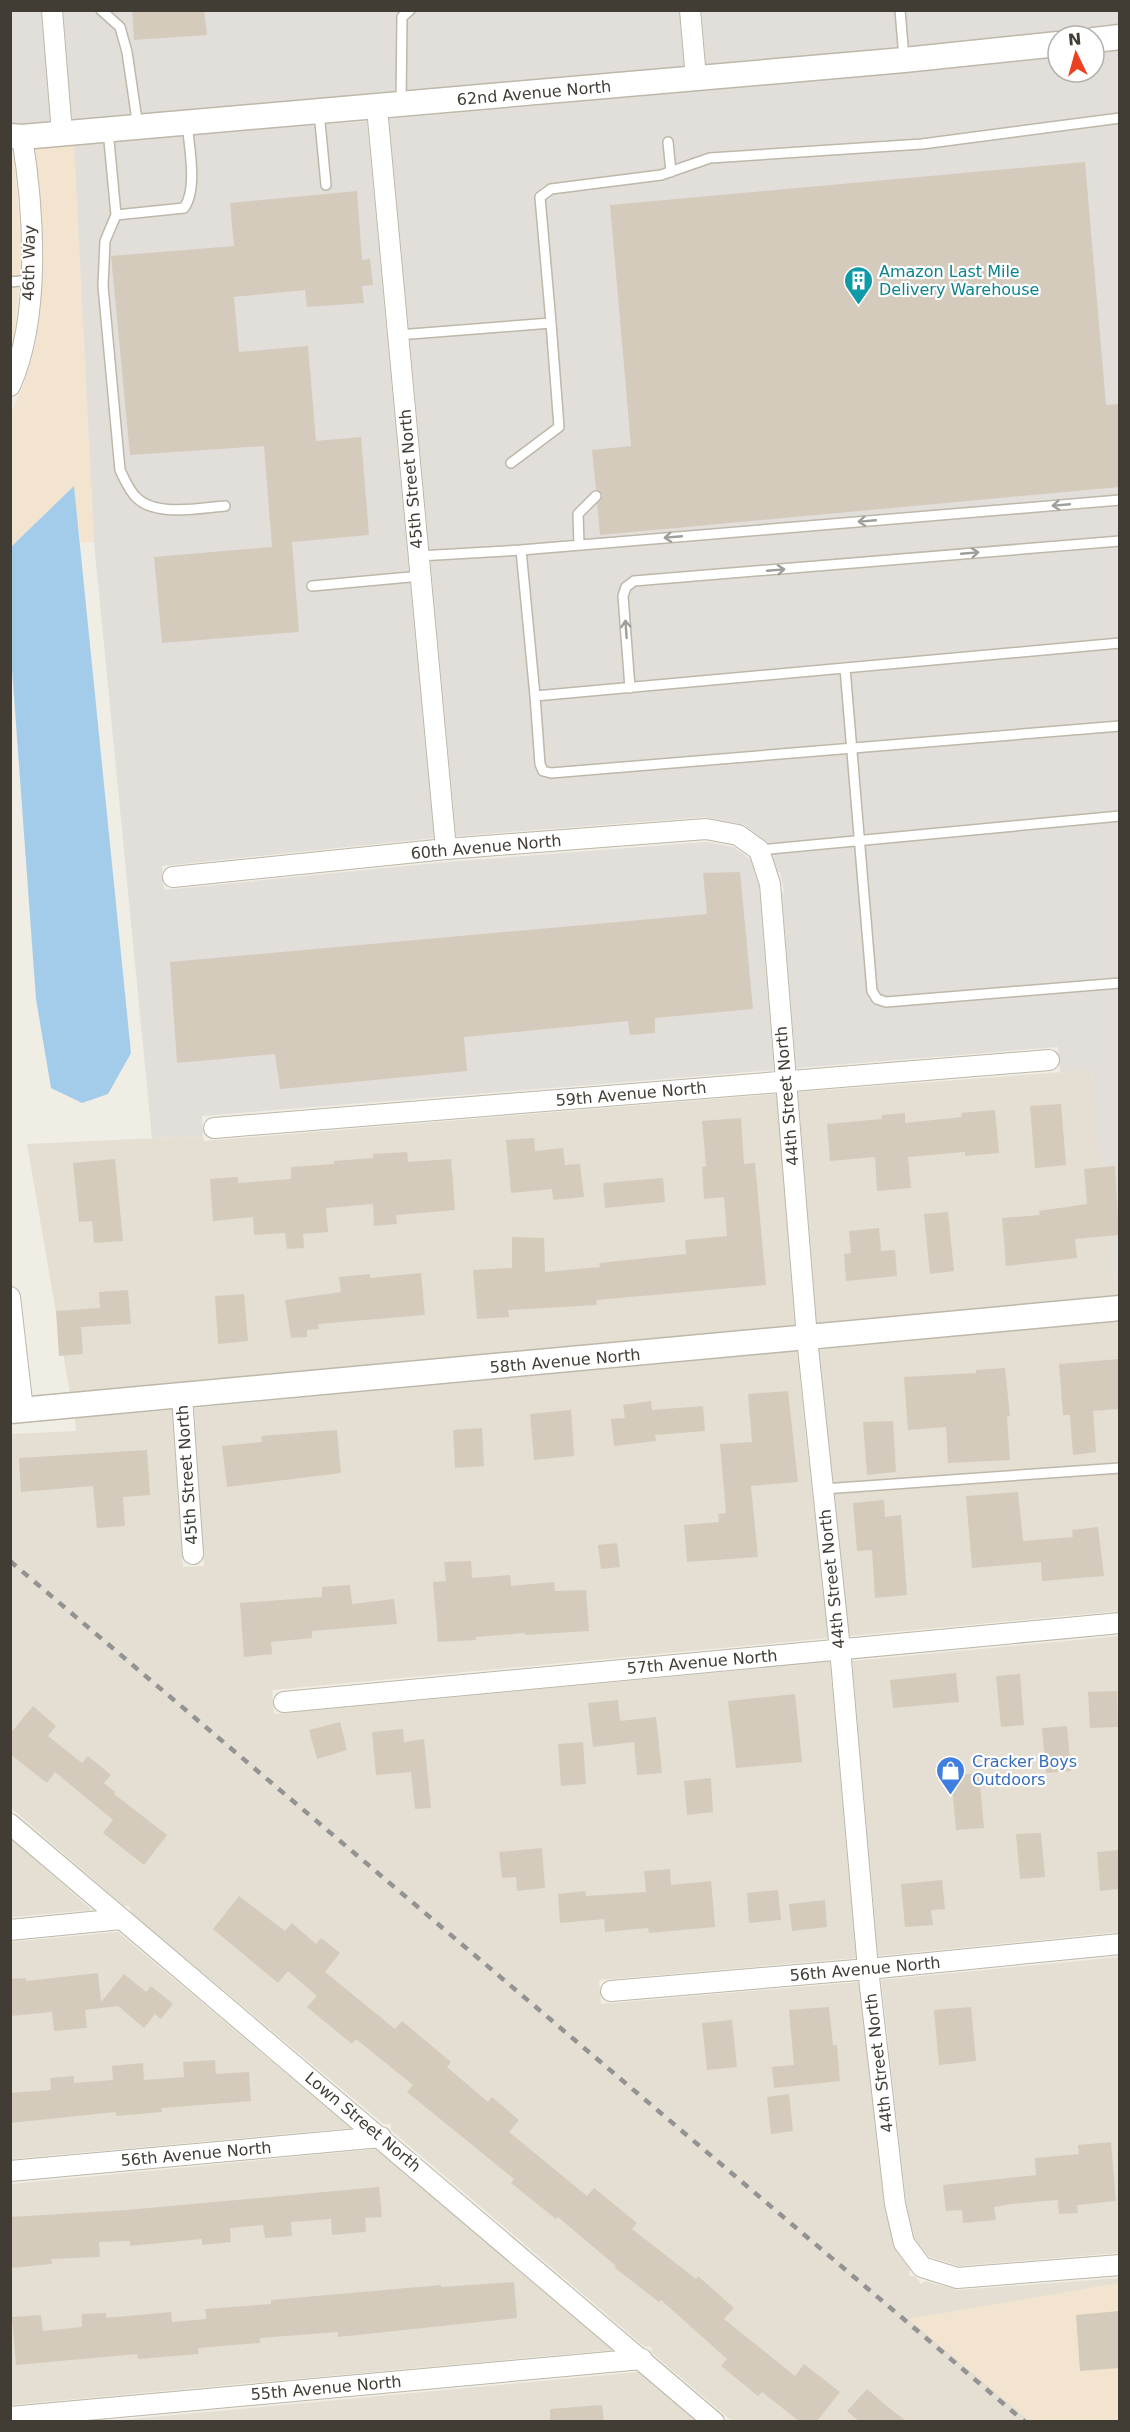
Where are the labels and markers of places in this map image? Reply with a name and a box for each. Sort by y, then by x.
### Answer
place label: Amazon Last Mile Delivery Warehouse [879,262,1039,299]
building icon: Amazon Last Mile Delivery Warehouse [842,264,874,306]
place label: Cracker Boys Outdoors [972,1752,1077,1789]
shop icon: Cracker Boys Outdoors [935,1754,967,1796]

